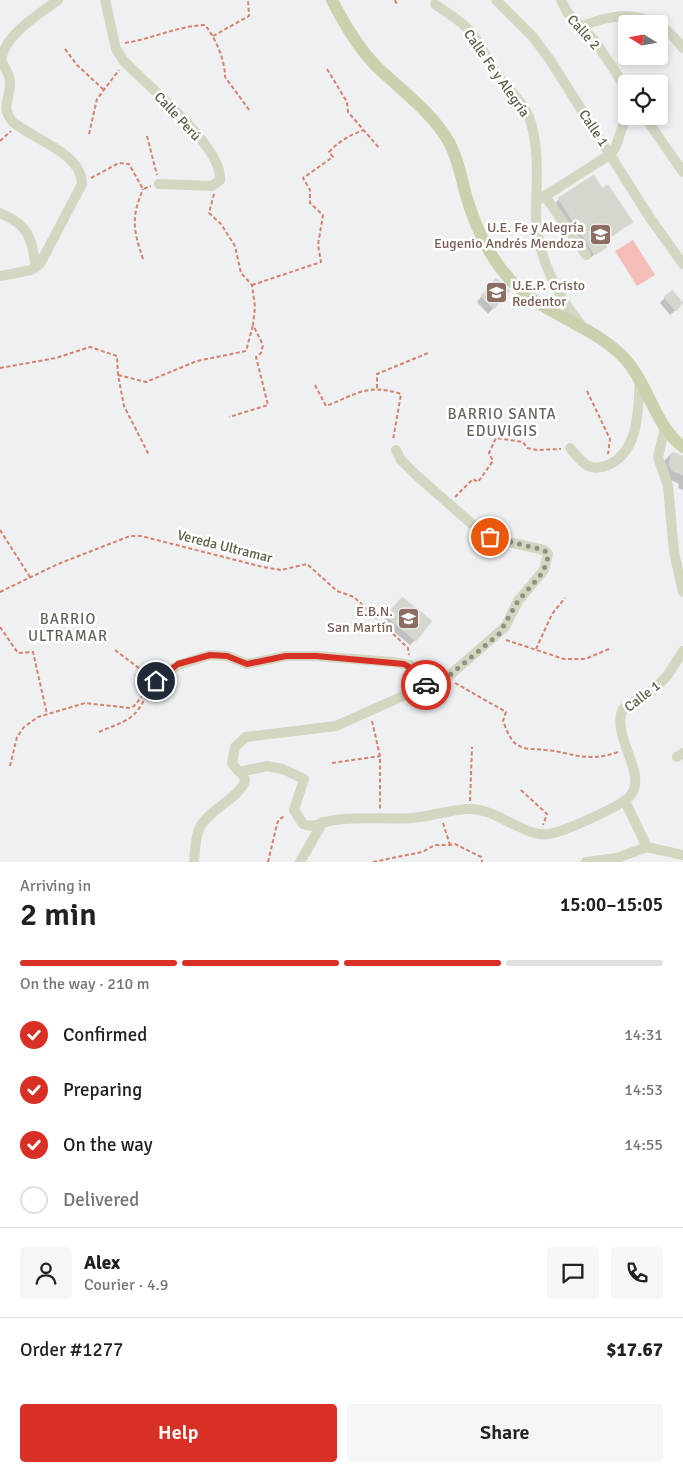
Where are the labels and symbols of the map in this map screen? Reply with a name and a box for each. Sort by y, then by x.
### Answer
street label: Calle 2 [564,11,604,53]
north arrow [618,15,668,65]
street label: Calle Fe y Alegría [460,26,533,120]
street label: Calle Perú [151,88,205,144]
street label: Calle 1 [575,107,612,150]
place label: U.E. Fe y Alegría Eugenio Andrés Mendoza [434,219,584,252]
school or university icon: U.E. Fe y Alegría Eugenio Andrés Mendoza [588,223,612,247]
place label: U.E.P. Cristo Redentor [512,277,585,310]
school or university icon: U.E.P. Cristo Redentor [484,281,508,305]
district label: BARRIO SANTA EDUVIGIS [447,405,557,440]
pin [469,516,511,558]
street label: Vereda Ultramar [175,526,275,567]
place label: E.B.N. San Martín [327,603,393,636]
school or university icon: E.B.N. San Martín [397,607,421,631]
district label: BARRIO ULTRAMAR [28,610,108,645]
pin [135,660,177,702]
courier [401,660,451,710]
street label: Calle 1 [621,677,664,716]

